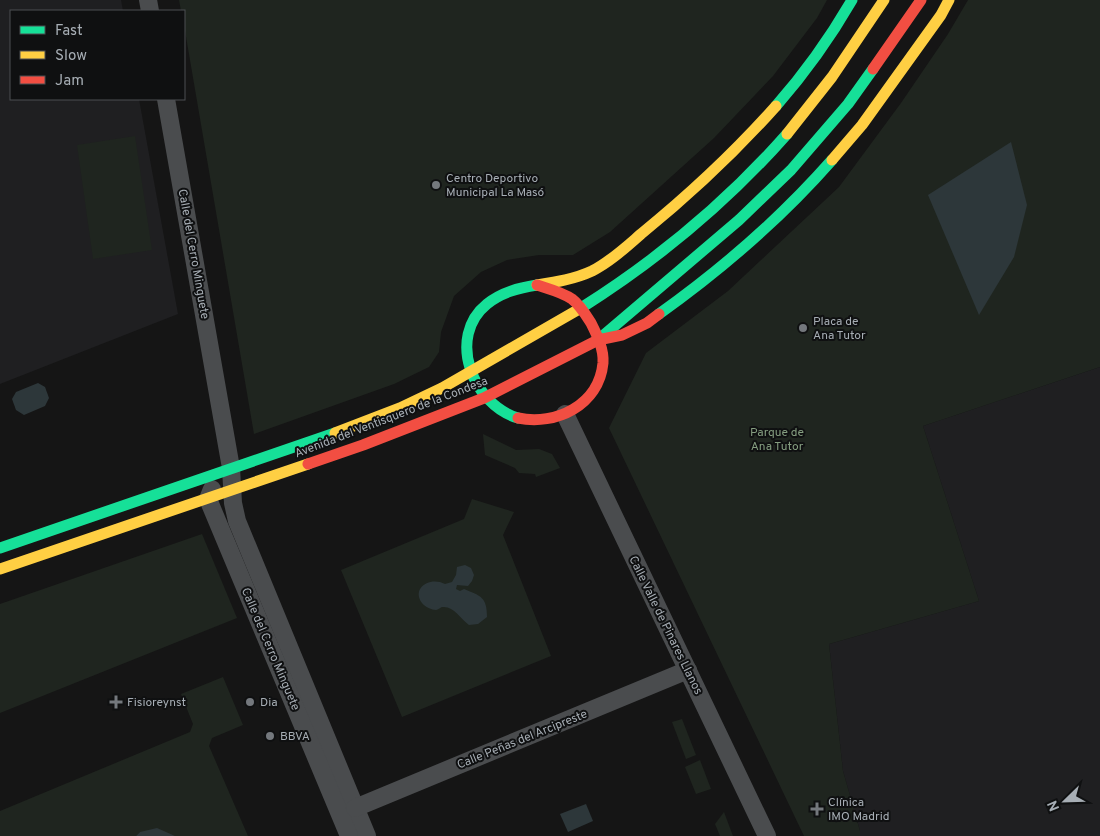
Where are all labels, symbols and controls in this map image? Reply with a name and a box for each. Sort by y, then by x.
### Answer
legend [10,10,185,100]
text: Fast [55,22,83,41]
text: Slow [55,47,87,66]
text: Jam [55,72,84,91]
place label: Centro Deportivo Municipal La Masó [446,171,545,201]
marker: Centro Deportivo Municipal La Masó [430,179,442,191]
street label: Calle del Cerro Minguete [174,188,212,321]
place label: Placa de Ana Tutor [813,314,866,344]
marker: Placa de Ana Tutor [797,322,809,334]
street label: Avenida del Ventisquero de la Condesa [292,374,490,462]
park label: Parque de Ana Tutor [750,425,804,455]
street label: Calle Valle de Pinares Llanos [624,553,706,697]
street label: Calle del Cerro Minguete [237,586,303,713]
marker: Fisioreynst [109,695,123,709]
place label: Fisioreynst [127,695,186,711]
place label: Dia [260,695,278,711]
marker: Dia [244,696,256,708]
street label: Calle Peñas del Arcipreste [455,706,590,773]
place label: BBVA [280,729,310,745]
marker: BBVA [264,730,276,742]
north arrow [1040,776,1090,826]
place label: Clínica IMO Madrid [828,795,889,825]
text: N [1045,798,1064,813]
marker: Clínica IMO Madrid [810,802,824,816]

